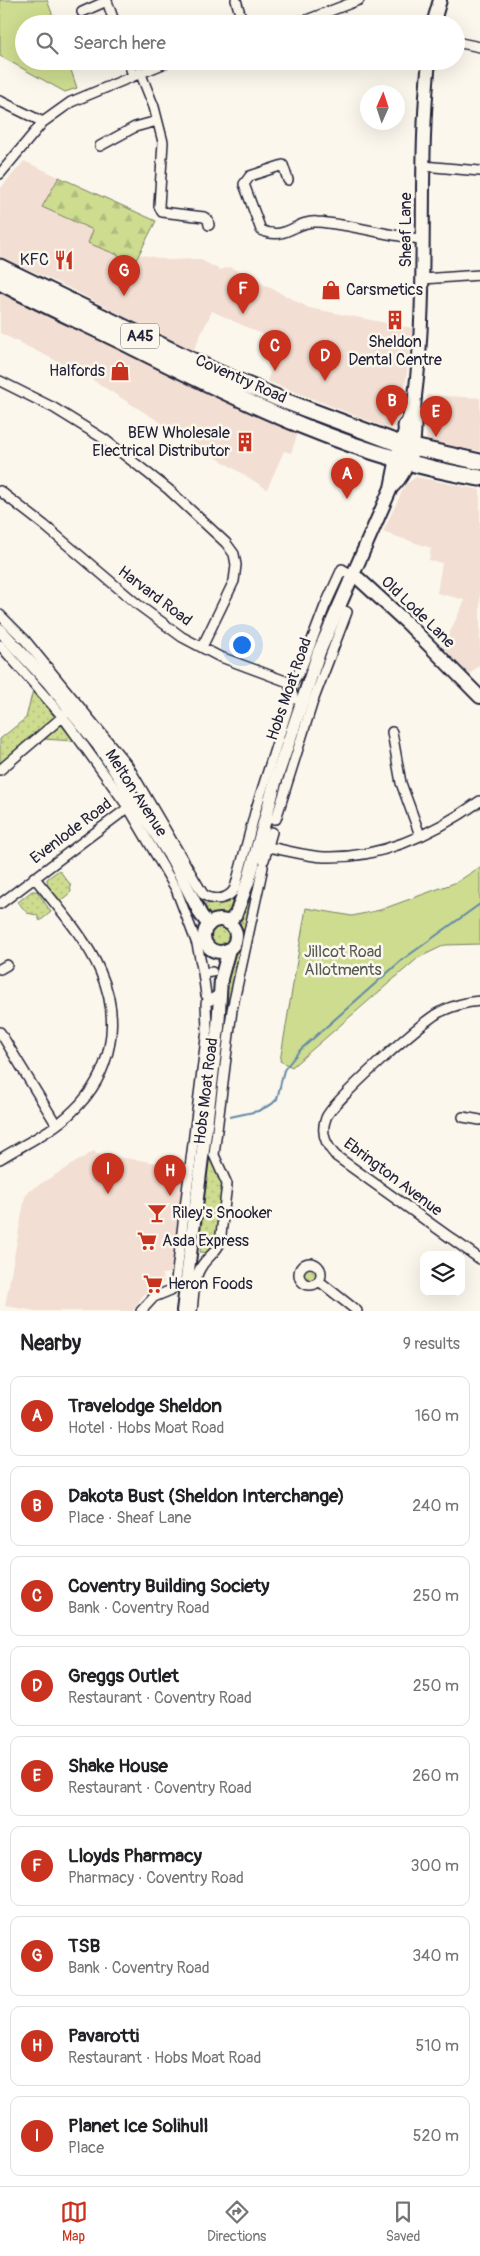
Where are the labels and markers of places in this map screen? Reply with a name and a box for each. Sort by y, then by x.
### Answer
restaurant icon: KFC [53,249,75,271]
place label: KFC [20,250,49,270]
pin: G [108,255,140,296]
pin: F [227,273,259,314]
shop icon: Carsmetics [320,279,342,301]
place label: Carsmetics [346,280,423,300]
building icon: Sheldon Dental Centre [384,309,406,331]
pin: C [259,330,291,371]
place label: Sheldon Dental Centre [348,332,442,370]
pin: D [309,340,341,381]
shop icon: Halfords [109,360,131,382]
place label: Halfords [49,361,105,381]
pin: B [376,385,408,426]
pin: E [420,396,452,437]
place label: BEW Wholesale Electrical Distributor [92,423,230,461]
building icon: BEW Wholesale Electrical Distributor [234,431,256,453]
pin: A [331,458,363,499]
pin: I [92,1153,124,1194]
pin: H [154,1155,186,1196]
bar icon: Riley's Snooker [146,1202,168,1224]
place label: Riley's Snooker [172,1203,273,1223]
supermarket icon: Asda Express [136,1230,158,1252]
place label: Asda Express [162,1231,249,1251]
supermarket icon: Heron Foods [142,1273,164,1295]
place label: Heron Foods [168,1274,253,1294]

